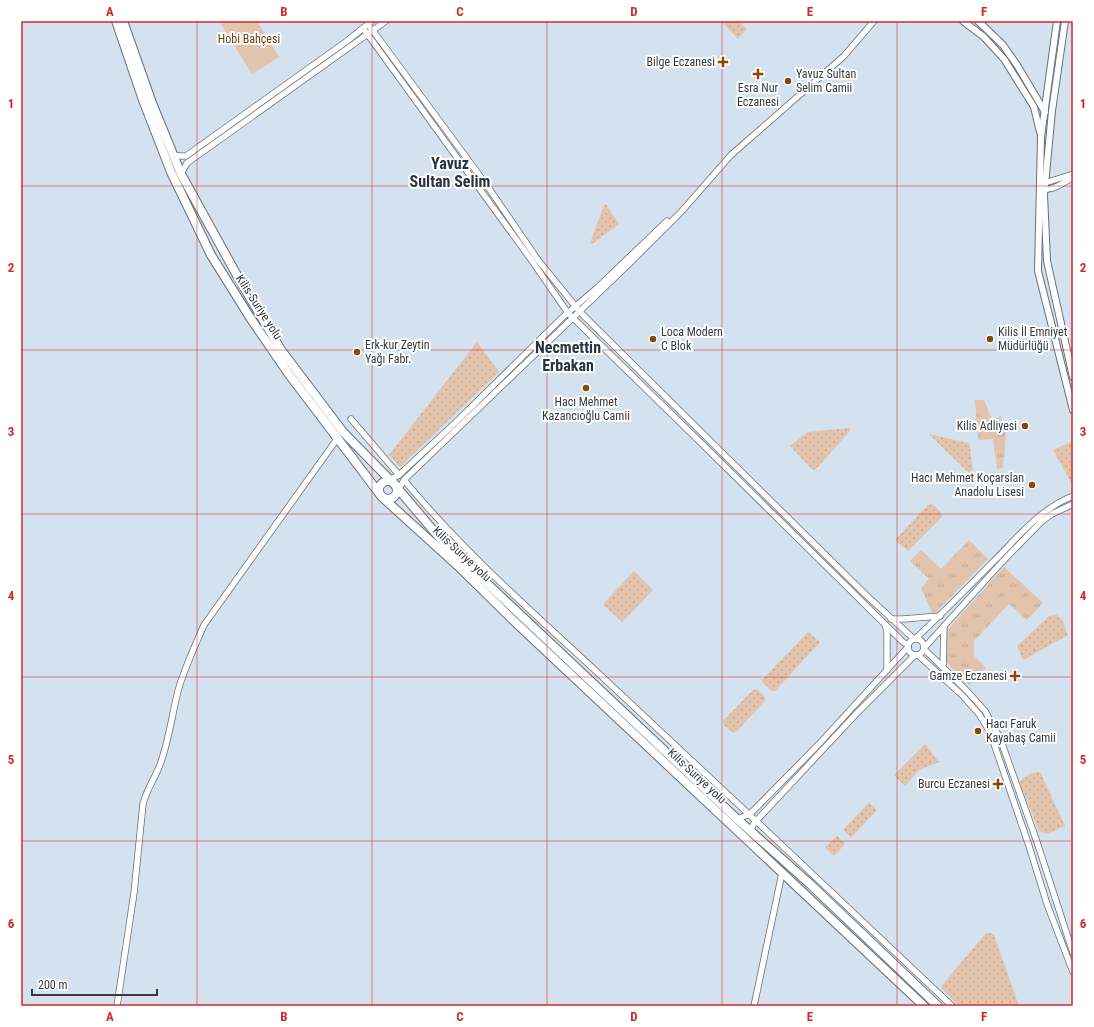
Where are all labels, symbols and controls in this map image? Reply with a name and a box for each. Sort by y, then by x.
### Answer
text: A [106,4,114,19]
text: B [280,4,288,19]
text: C [456,4,464,19]
text: D [630,4,638,19]
text: E [807,4,814,19]
text: F [981,4,987,19]
park label: Hobi Bahçesi [218,32,280,46]
place label: Bilge Eczanesi [647,55,715,69]
marker: Bilge Eczanesi [718,57,728,67]
place label: Yavuz Sultan Selim Camii [796,67,857,95]
marker: Esra Nur Eczanesi [753,69,763,79]
marker: Yavuz Sultan Selim Camii [783,76,793,86]
place label: Esra Nur Eczanesi [737,81,779,109]
text: 1 [8,96,14,111]
text: 1 [1080,96,1086,111]
district label: Yavuz Sultan Selim [410,154,491,191]
text: 2 [8,260,15,275]
text: 2 [1080,260,1087,275]
street label: Kilis-Suriye yolu [233,272,285,342]
place label: Kilis İl Emniyet Müdürlüğü [998,324,1068,353]
place label: Loca Modern C Blok [661,325,723,353]
marker: Loca Modern C Blok [648,334,658,344]
marker: Kilis İl Emniyet Müdürlüğü [985,334,995,344]
place label: Erk-kur Zeytin Yağı Fabr. [365,338,430,366]
district label: Necmettin Erbakan [535,338,601,375]
marker: Erk-kur Zeytin Yağı Fabr. [352,347,362,357]
marker: Hacı Mehmet Kazancıoğlu Camii [581,383,591,393]
place label: Hacı Mehmet Kazancıoğlu Camii [542,395,630,423]
place label: Kilis Adliyesi [957,419,1017,433]
marker: Kilis Adliyesi [1020,421,1030,431]
text: 3 [8,424,14,439]
text: 3 [1080,424,1086,439]
place label: Hacı Mehmet Koçarslan Anadolu Lisesi [911,471,1024,499]
marker: Hacı Mehmet Koçarslan Anadolu Lisesi [1027,480,1037,490]
street label: Kilis-Suriye yolu [430,523,494,585]
text: 4 [8,588,15,603]
text: 4 [1080,588,1087,603]
place label: Gamze Eczanesi [929,669,1007,683]
marker: Gamze Eczanesi [1010,671,1020,681]
place label: Hacı Faruk Kayabaş Camii [986,717,1056,745]
marker: Hacı Faruk Kayabaş Camii [973,726,983,736]
street label: Kilis-Suriye yolu [665,745,729,807]
text: 5 [8,752,15,767]
text: 5 [1080,752,1087,767]
place label: Burcu Eczanesi [918,777,990,791]
marker: Burcu Eczanesi [993,779,1003,789]
text: 6 [8,916,15,931]
text: 6 [1080,916,1087,931]
scale bar [32,971,157,997]
text: 200 m [38,978,68,992]
text: A [106,1009,114,1024]
text: B [280,1009,288,1024]
text: C [456,1009,464,1024]
text: D [630,1009,638,1024]
text: E [807,1009,814,1024]
text: F [981,1009,987,1024]

